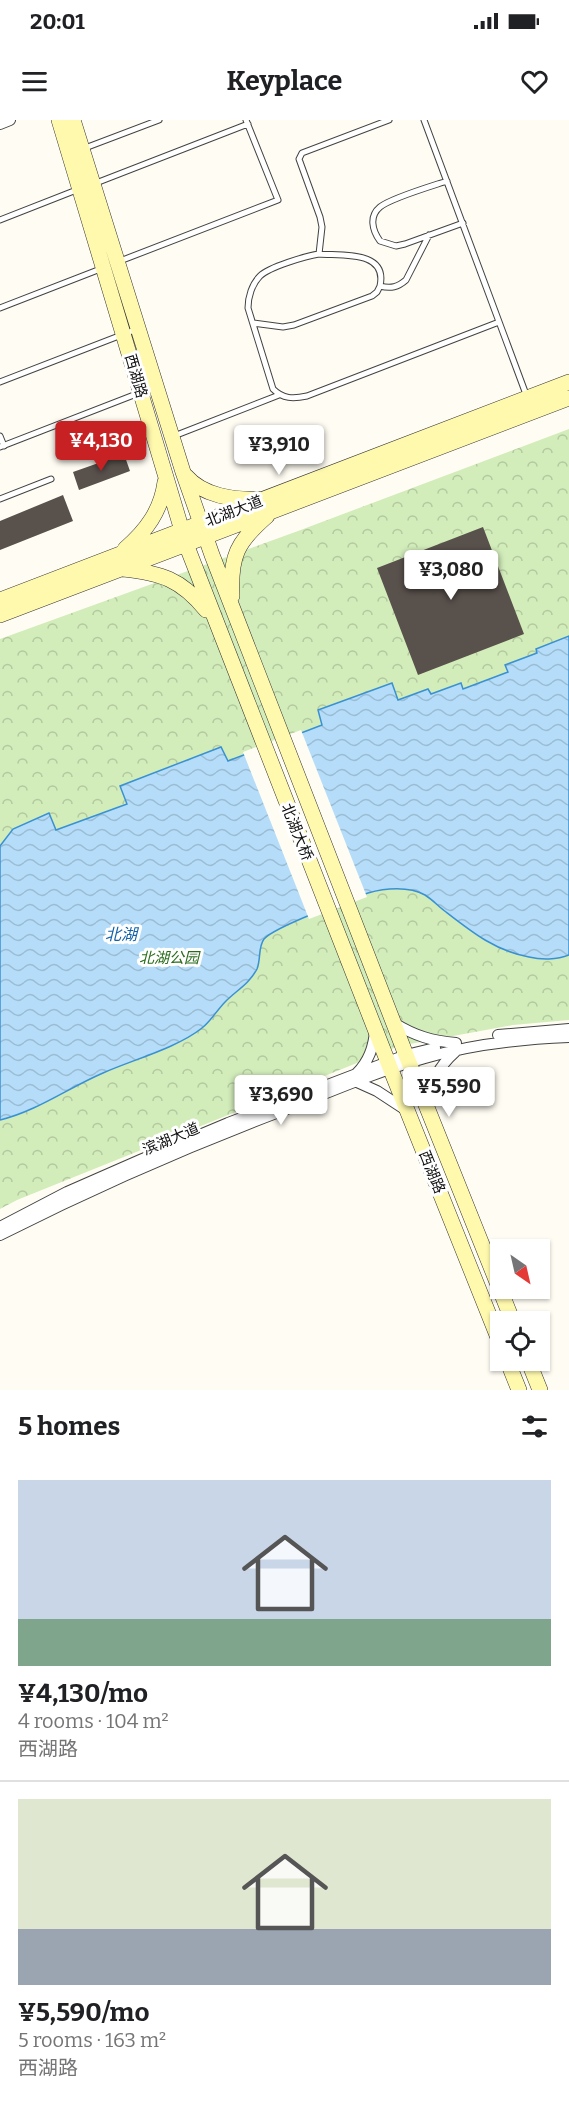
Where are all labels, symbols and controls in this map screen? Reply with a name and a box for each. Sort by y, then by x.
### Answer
text: 20:01 [30,8,85,35]
icon: menu [18,65,51,98]
text: Keyplace [227,65,342,97]
icon: heart [518,65,551,98]
street label: 西湖路 [121,352,151,400]
pin: ¥4,130 [52,421,150,472]
pin: ¥3,910 [230,425,328,476]
text: ¥4,130 [69,428,133,452]
text: ¥3,910 [248,432,310,456]
street label: 北湖大道 [203,492,265,530]
pin: ¥3,080 [402,550,500,601]
text: ¥3,080 [418,557,484,581]
street label: 北湖大桥 [277,801,317,863]
water label: 北湖 [105,925,140,944]
park label: 北湖公园 [139,949,201,967]
pin: ¥5,590 [400,1067,498,1118]
text: ¥5,590 [417,1074,481,1098]
pin: ¥3,690 [232,1075,330,1126]
text: ¥3,690 [249,1082,313,1106]
street label: 滨湖大道 [140,1119,202,1159]
street label: 西湖路 [415,1148,449,1196]
north arrow [490,1239,550,1299]
map controls [490,1239,550,1371]
button: locate [490,1311,550,1371]
icon: filters [518,1410,551,1443]
text: 5 homes [18,1411,120,1442]
icon: home [231,1519,339,1627]
text: ¥4,130/mo [18,1678,148,1709]
text: 4 rooms · 104 m² [18,1709,169,1733]
text: 西湖路 [18,1737,78,1761]
icon: home [231,1838,339,1946]
text: ¥5,590/mo [18,1997,149,2028]
text: 5 rooms · 163 m² [18,2028,166,2052]
text: 西湖路 [18,2056,78,2080]

